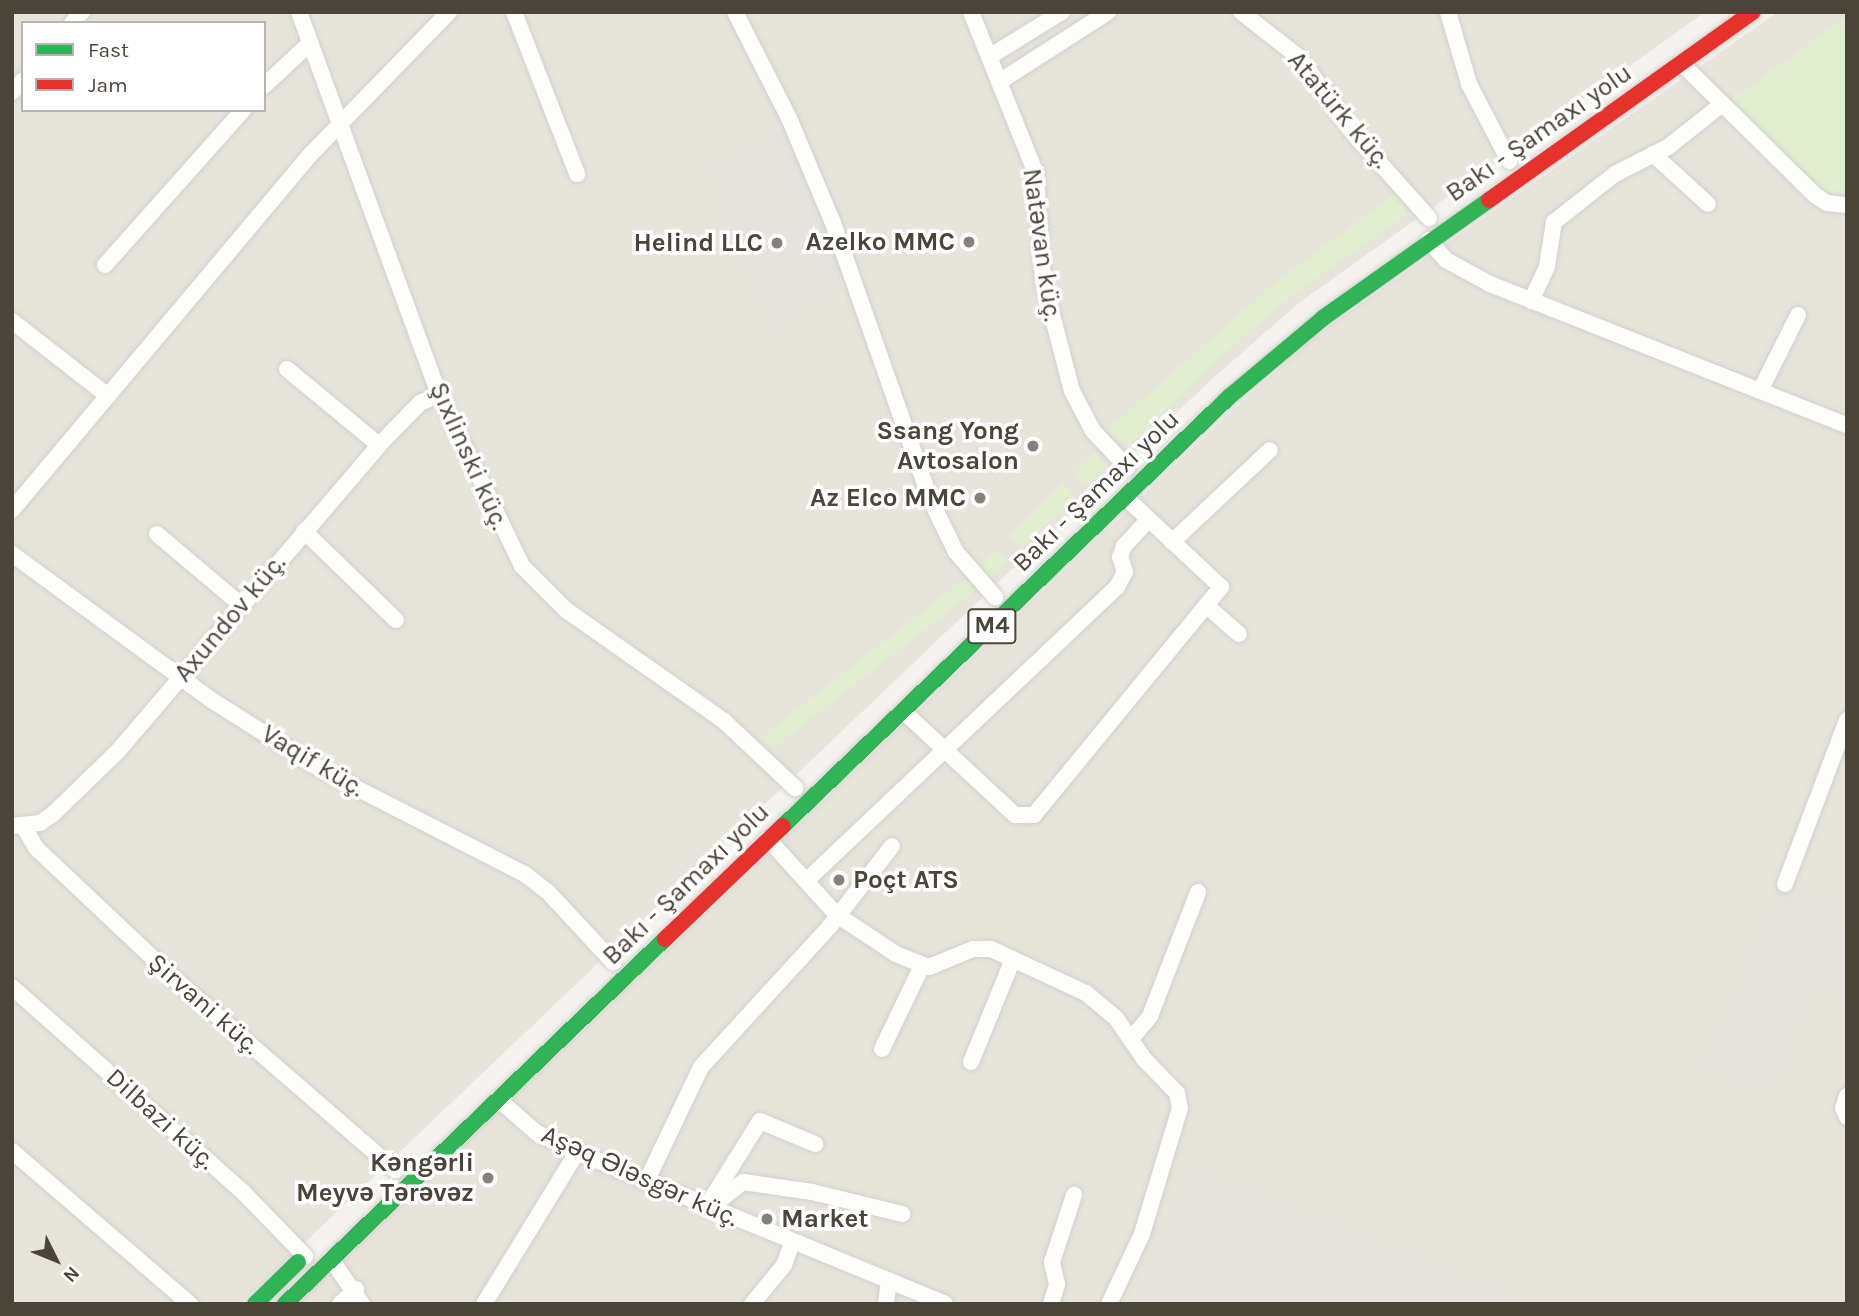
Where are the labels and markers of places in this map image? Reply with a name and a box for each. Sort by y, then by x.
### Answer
place label: Azelko MMC [806,226,955,258]
place label: Helind LLC [634,227,763,259]
marker: Azelko MMC [961,234,977,250]
marker: Helind LLC [769,235,785,251]
place label: Ssang Yong Avtosalon [876,415,1019,476]
marker: Ssang Yong Avtosalon [1025,438,1041,454]
place label: Az Elco MMC [810,482,966,514]
marker: Az Elco MMC [972,490,988,506]
place label: Poçt ATS [853,864,959,896]
marker: Poçt ATS [831,872,847,888]
place label: Kəngərli Meyvə Tərəvəz [296,1147,474,1208]
marker: Kəngərli Meyvə Tərəvəz [480,1170,496,1186]
place label: Market [781,1203,869,1235]
marker: Market [759,1211,775,1227]

